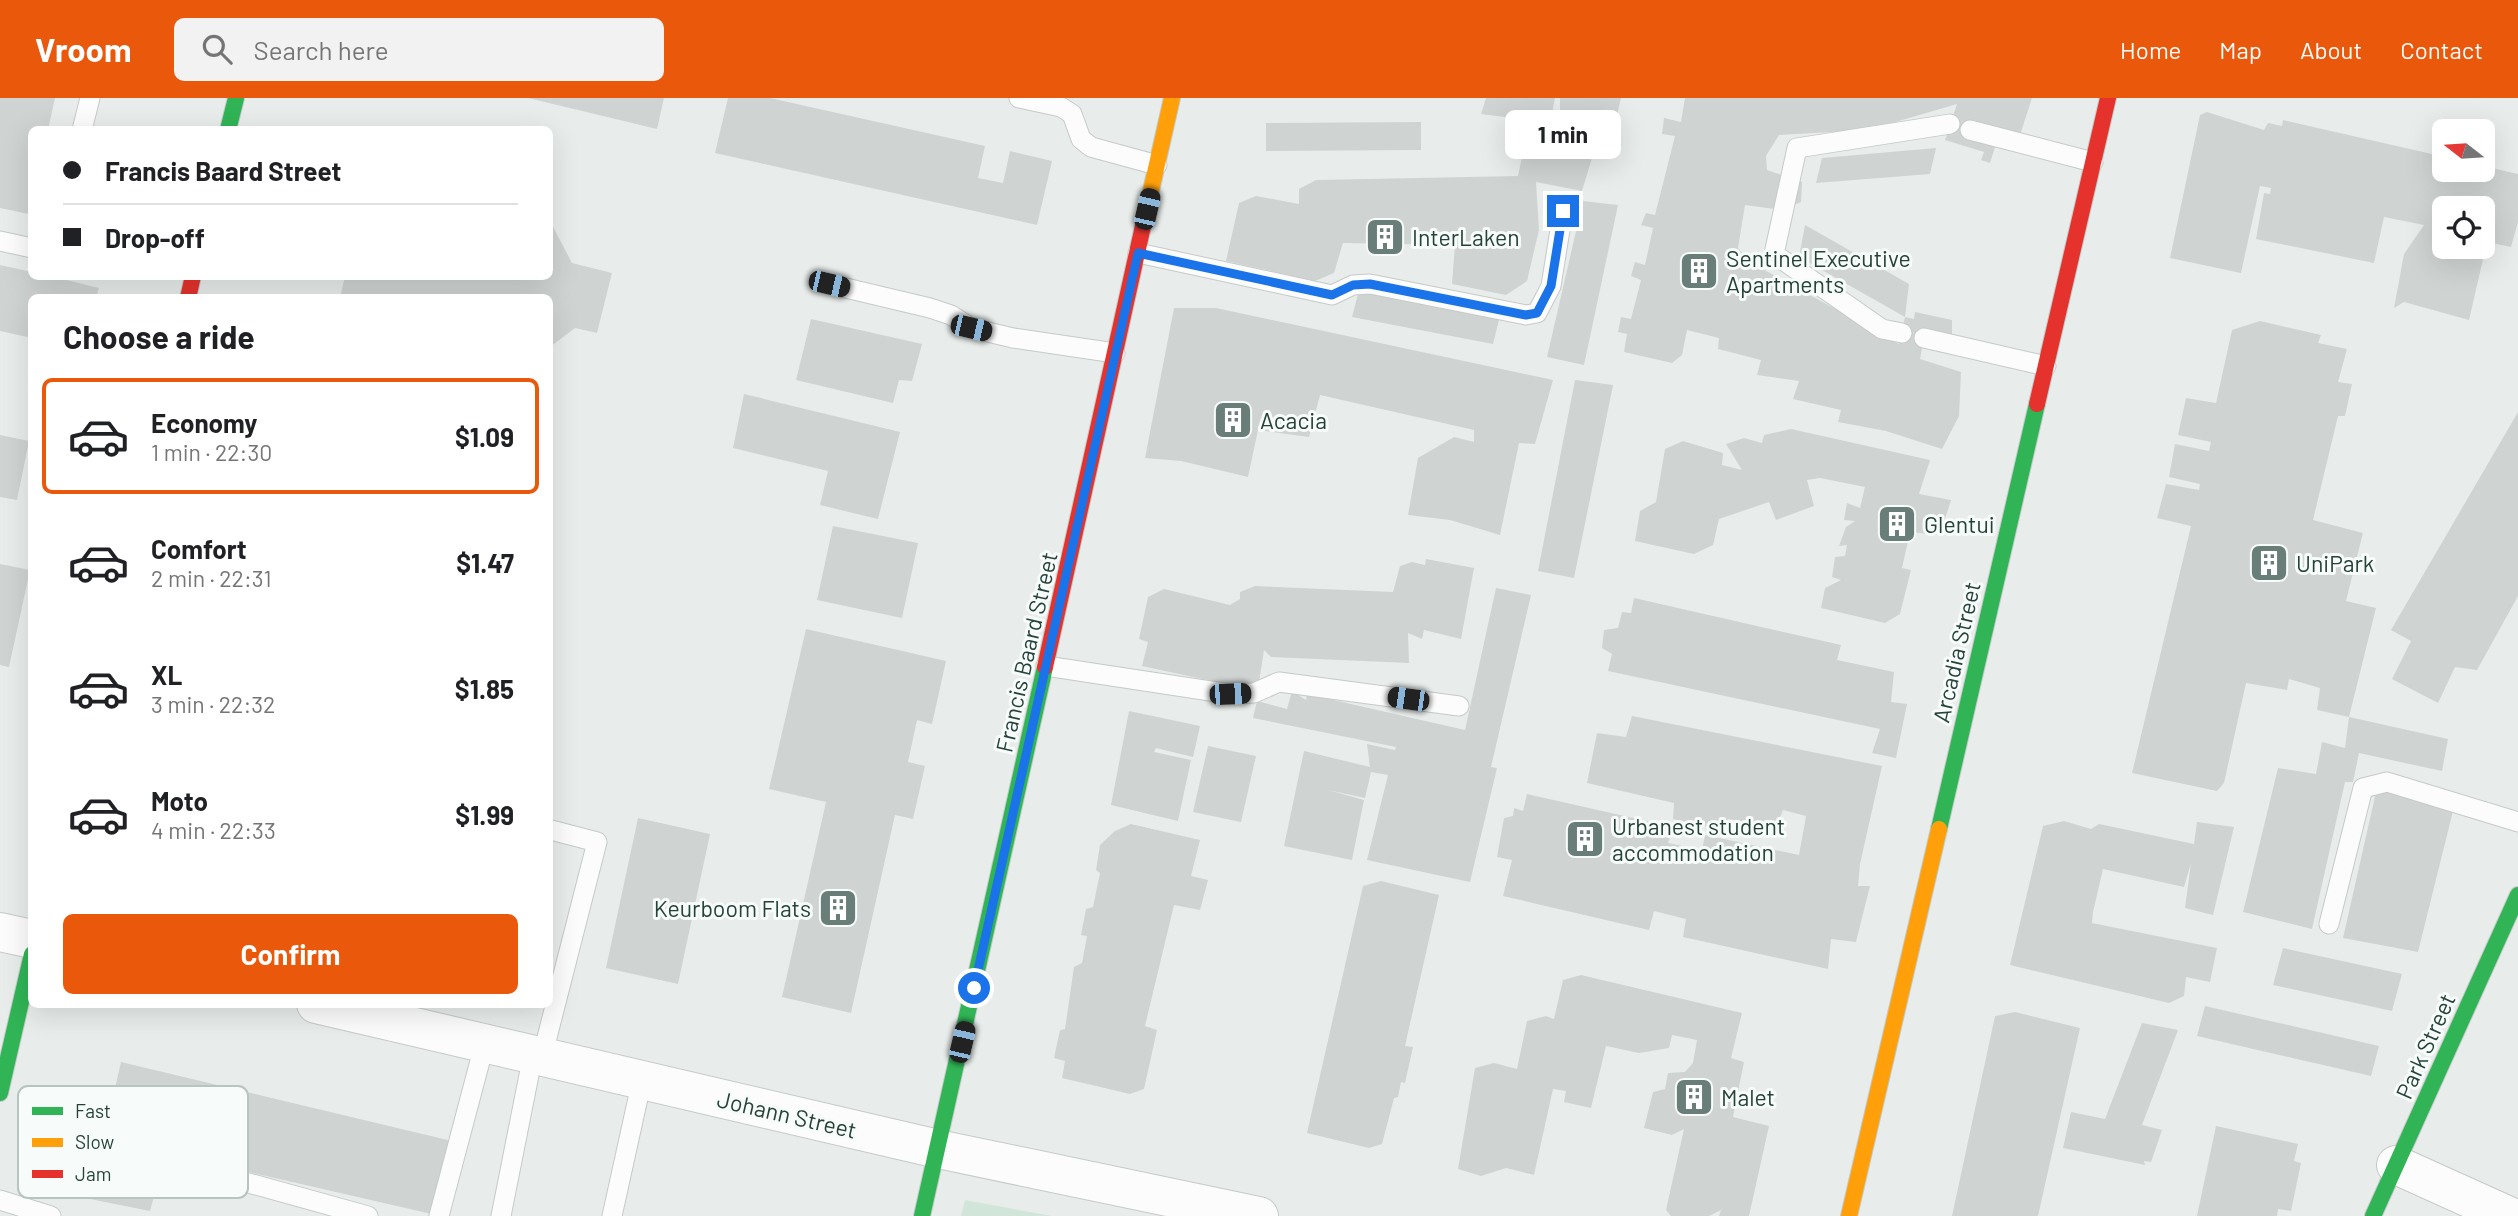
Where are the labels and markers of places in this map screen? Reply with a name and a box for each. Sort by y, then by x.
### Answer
building icon: InterLaken [1364,216,1406,258]
place label: InterLaken [1412,223,1520,251]
place label: Sentinel Executive Apartments [1726,244,1911,298]
building icon: Sentinel Executive Apartments [1678,250,1720,292]
building icon: Acacia [1212,399,1254,441]
place label: Acacia [1260,406,1327,434]
building icon: Glentui [1876,503,1918,545]
place label: Glentui [1924,510,1995,538]
building icon: UniPark [2248,542,2290,584]
place label: UniPark [2296,549,2374,577]
place label: Urbanest student accommodation [1612,812,1785,866]
building icon: Urbanest student accommodation [1564,818,1606,860]
building icon: Keurboom Flats [817,887,859,929]
place label: Keurboom Flats [654,894,811,922]
building icon: Malet [1673,1076,1715,1118]
place label: Malet [1721,1083,1775,1111]

